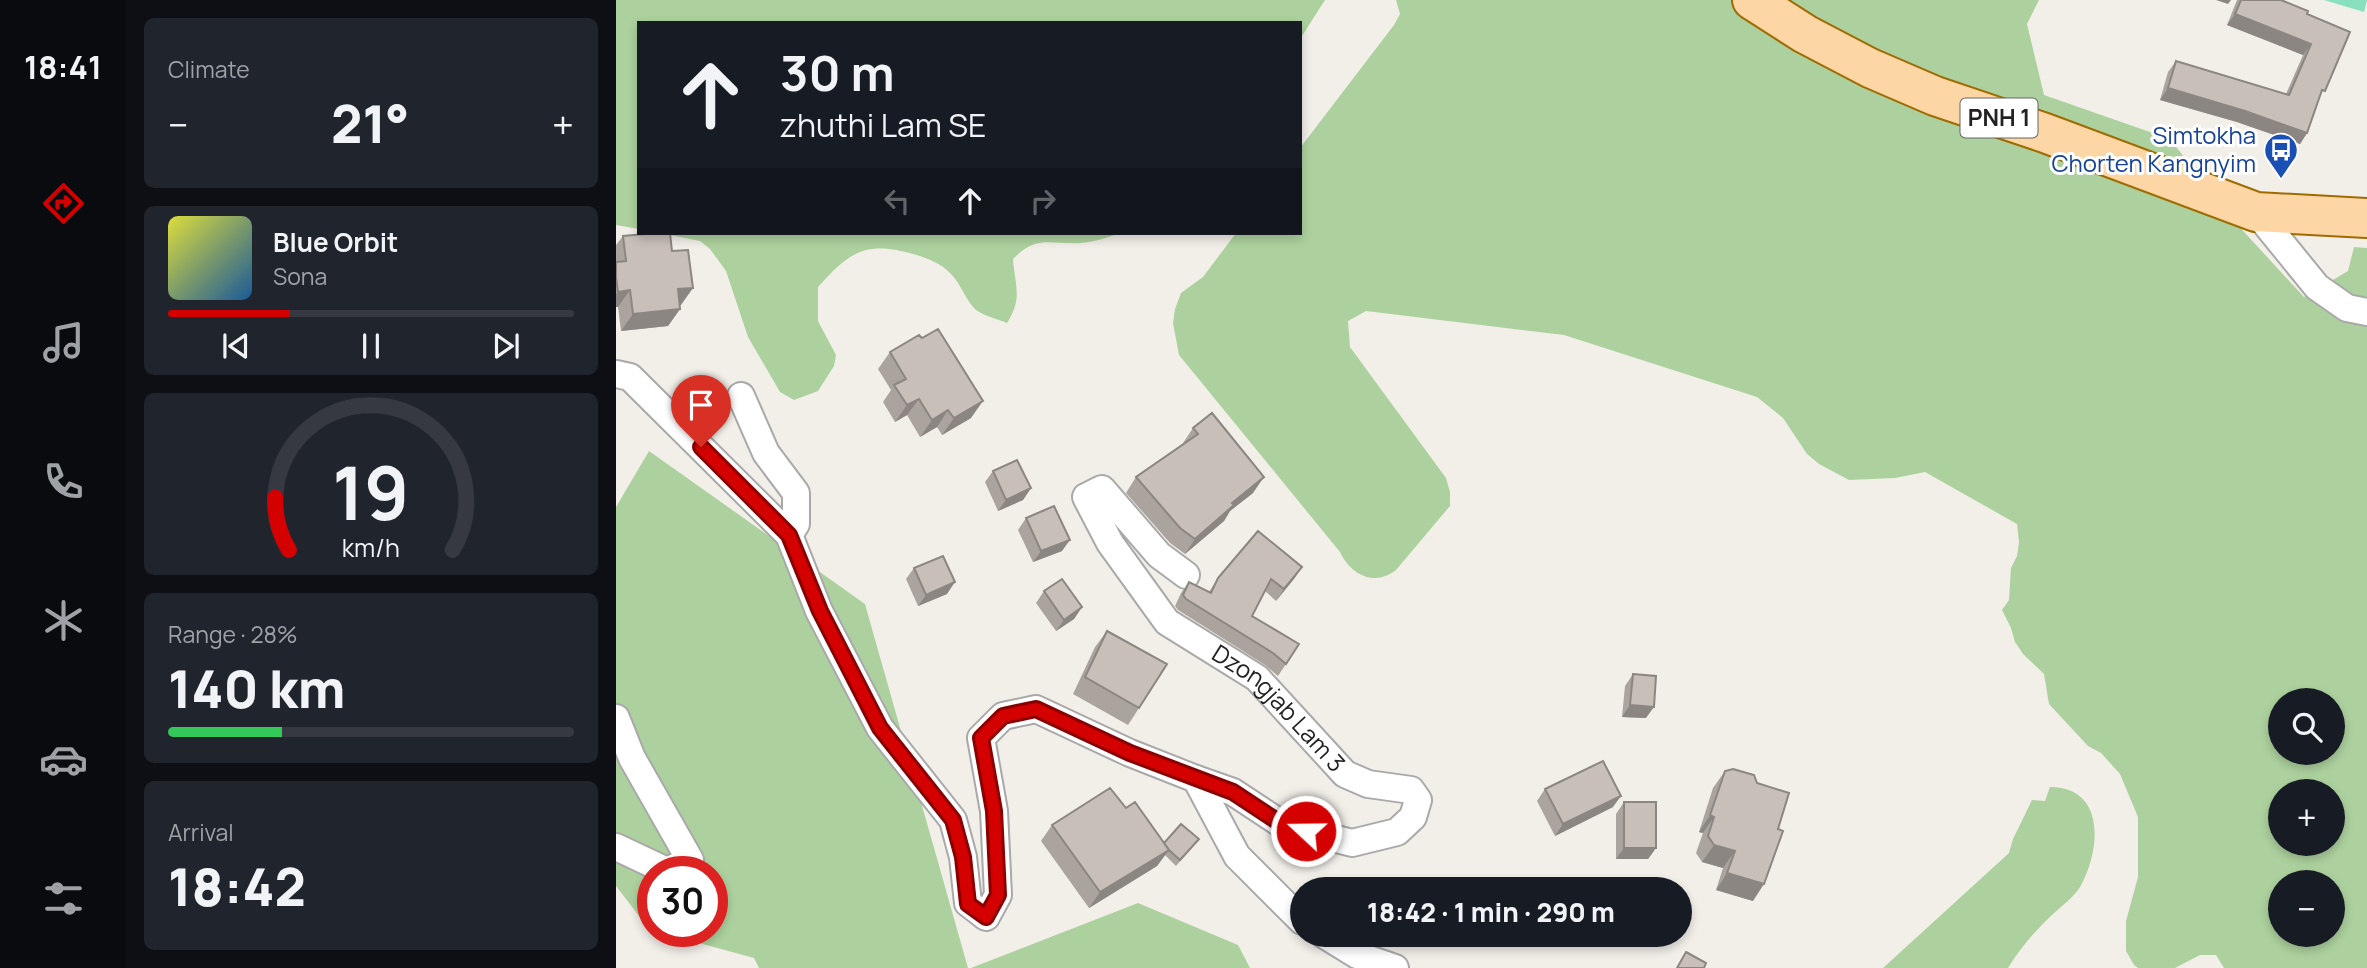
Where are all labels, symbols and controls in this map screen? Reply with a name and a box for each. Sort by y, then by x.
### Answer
text: 30 m [780,39,895,106]
text: 18:41 [24,45,102,89]
icon: ahead [665,49,756,140]
text: Climate [168,53,250,85]
text: 21° [331,88,410,159]
text: − [168,98,189,150]
text: + [552,98,574,150]
road number: PNH 1 [1960,99,2038,138]
text: zhuthi Lam SE [780,103,986,147]
place label: Simtokha Chorten Kangnyim [2051,118,2256,179]
bus stop icon: Simtokha Chorten Kangnyim [2262,131,2300,180]
icon: directions [39,179,88,228]
icon: left [878,182,916,220]
icon: ahead [951,182,989,220]
icon: right [1024,182,1062,220]
text: Blue Orbit [273,224,398,260]
text: Sona [273,260,327,292]
icon: music [39,318,88,367]
icon: previous [217,327,255,365]
icon: pause [352,327,390,365]
icon: next [487,327,525,365]
pin [671,375,731,447]
icon: arrive [682,386,720,424]
text: 19 [332,442,410,542]
icon: phone [39,457,88,506]
text: km/h [342,530,400,565]
icon: climate [39,596,88,645]
text: Range · 28% [168,618,298,650]
street label: Dzongjab Lam 3 [1206,636,1353,778]
text: 140 km [168,653,345,724]
map controls [2268,688,2345,947]
button: search [2268,688,2345,765]
icon: car [39,735,88,784]
button: + [2268,779,2345,856]
position arrow [1269,794,1343,868]
text: Arrival [168,816,234,848]
text: 18:42 [168,851,306,922]
speed limit sign: 30 [637,856,728,947]
button: − [2268,870,2345,947]
icon: filters [39,874,88,923]
text: 18:42 · 1 min · 290 m [1367,894,1615,930]

